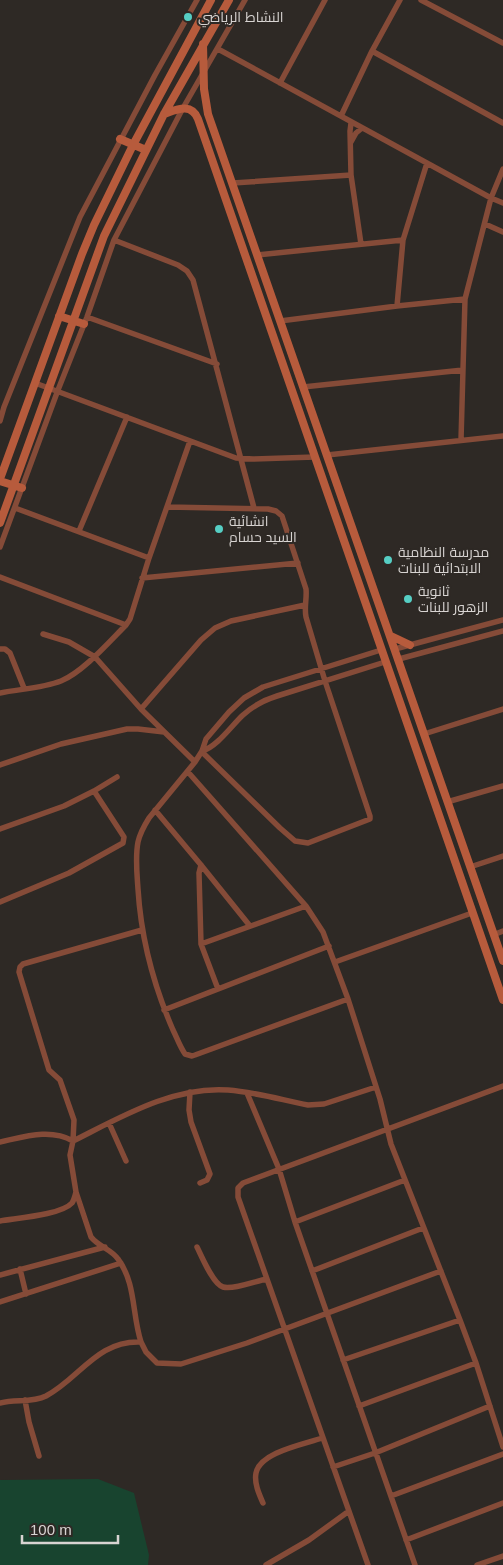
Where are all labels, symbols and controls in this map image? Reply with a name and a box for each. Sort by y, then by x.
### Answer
place label: النشاط الرياضي [198,9,284,28]
marker: النشاط الرياضي [182,11,194,23]
place label: انشائية السيد حسام [229,513,297,547]
marker: انشائية السيد حسام [213,523,225,535]
place label: مدرسة النظامية الابتدائية للبنات [398,544,489,576]
marker: مدرسة النظامية الابتدائية للبنات [382,554,394,566]
place label: ثانوية الزهور للبنات [418,583,488,615]
marker: ثانوية الزهور للبنات [402,593,414,605]
scale bar [22,1512,119,1544]
text: 100 m [30,1521,72,1538]

